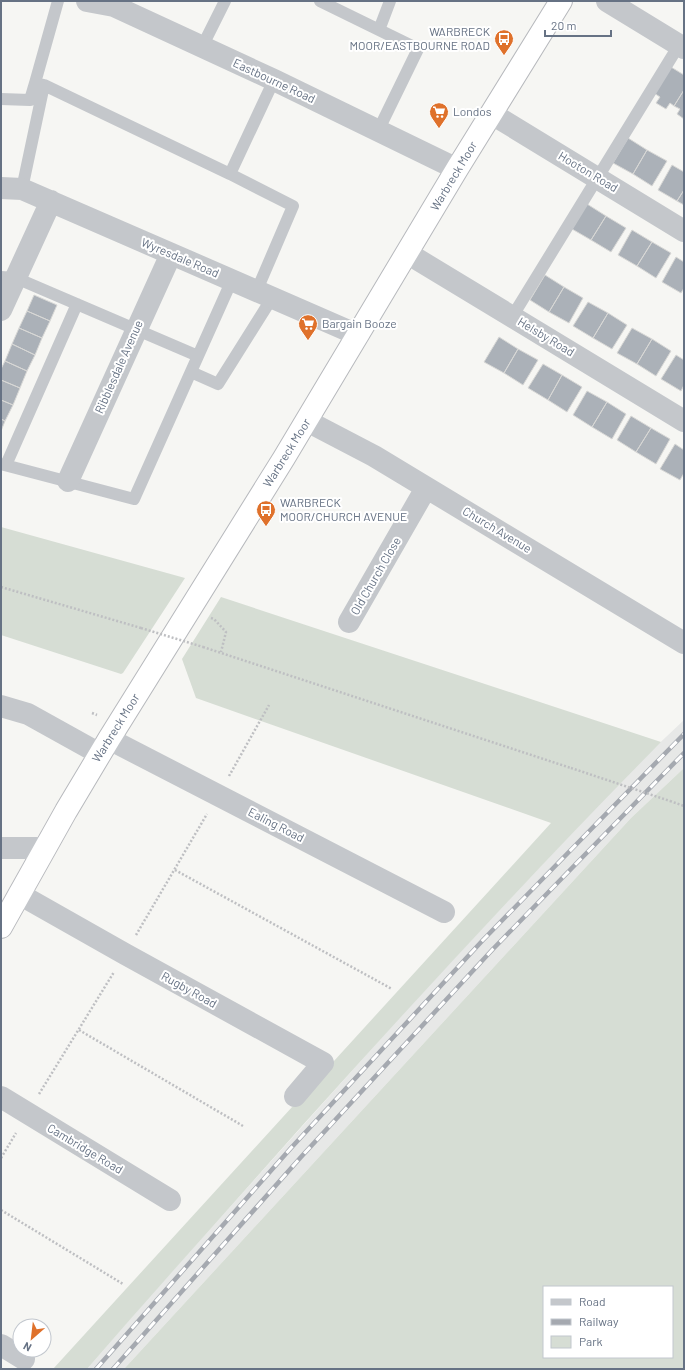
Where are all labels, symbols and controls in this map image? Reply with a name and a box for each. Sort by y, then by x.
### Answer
scale bar [545,12,611,38]
text: 20 m [551,18,577,32]
place label: WARBRECK MOOR/EASTBOURNE ROAD [349,24,491,52]
bus stop icon: WARBRECK MOOR/EASTBOURNE ROAD [493,28,515,56]
street label: Eastbourne Road [231,55,318,105]
supermarket icon: Londos [428,101,450,129]
place label: Londos [453,104,492,118]
street label: Warbreck Moor [427,138,480,213]
street label: Hooton Road [556,148,621,194]
street label: Wyresdale Road [139,234,221,280]
supermarket icon: Bargain Booze [297,313,319,341]
street label: Helsby Road [516,314,577,359]
place label: Bargain Booze [322,316,397,330]
street label: Ribblesdale Avenue [91,318,145,415]
street label: Warbreck Moor [259,415,313,489]
place label: WARBRECK MOOR/CHURCH AVENUE [280,495,407,523]
bus stop icon: WARBRECK MOOR/CHURCH AVENUE [255,499,277,527]
street label: Church Avenue [461,503,534,555]
street label: Old Church Close [347,534,403,617]
street label: Warbreck Moor [88,690,142,764]
street label: Ealing Road [246,804,307,844]
street label: Rugby Road [159,968,220,1010]
street label: Cambridge Road [45,1120,126,1176]
legend [543,1286,673,1358]
text: Road [579,1294,606,1308]
text: Railway [579,1314,619,1328]
north arrow [12,1318,52,1358]
text: Park [579,1334,603,1348]
text: N [21,1340,33,1355]

